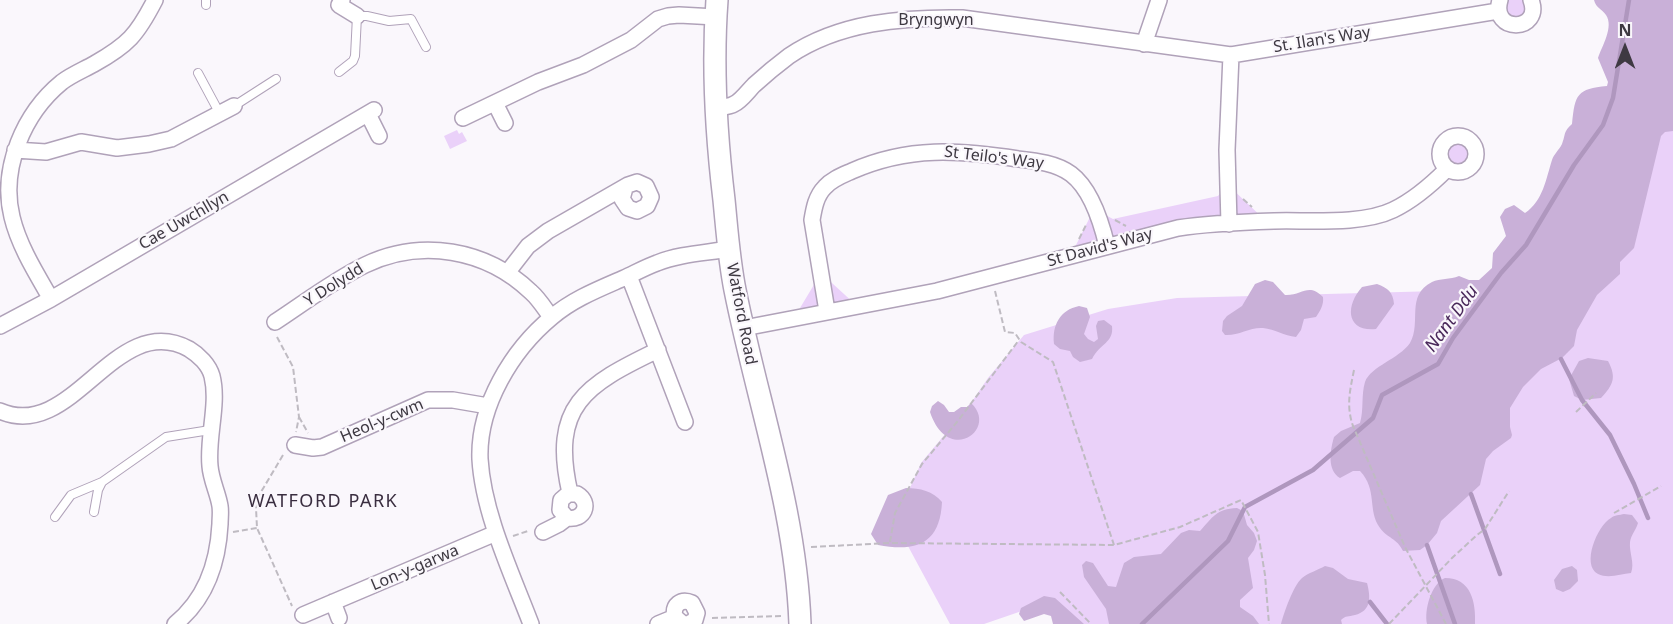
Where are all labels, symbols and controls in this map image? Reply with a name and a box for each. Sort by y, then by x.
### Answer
street label: Bryngwyn [898,10,974,30]
north arrow [1595,18,1655,78]
text: N [1618,19,1632,41]
street label: St. Ilan's Way [1272,23,1372,57]
street label: St Teilo's Way [943,142,1045,174]
street label: Cae Uwchllyn [136,188,232,254]
street label: St David's Way [1045,225,1155,271]
street label: Y Dolydd [301,259,367,311]
street label: Watford Road [722,262,760,366]
water label: Nant Ddu [1421,282,1483,356]
street label: Heol-y-cwm [338,395,426,447]
district label: WATFORD PARK [248,491,398,513]
street label: Lon-y-garwa [368,541,462,595]

